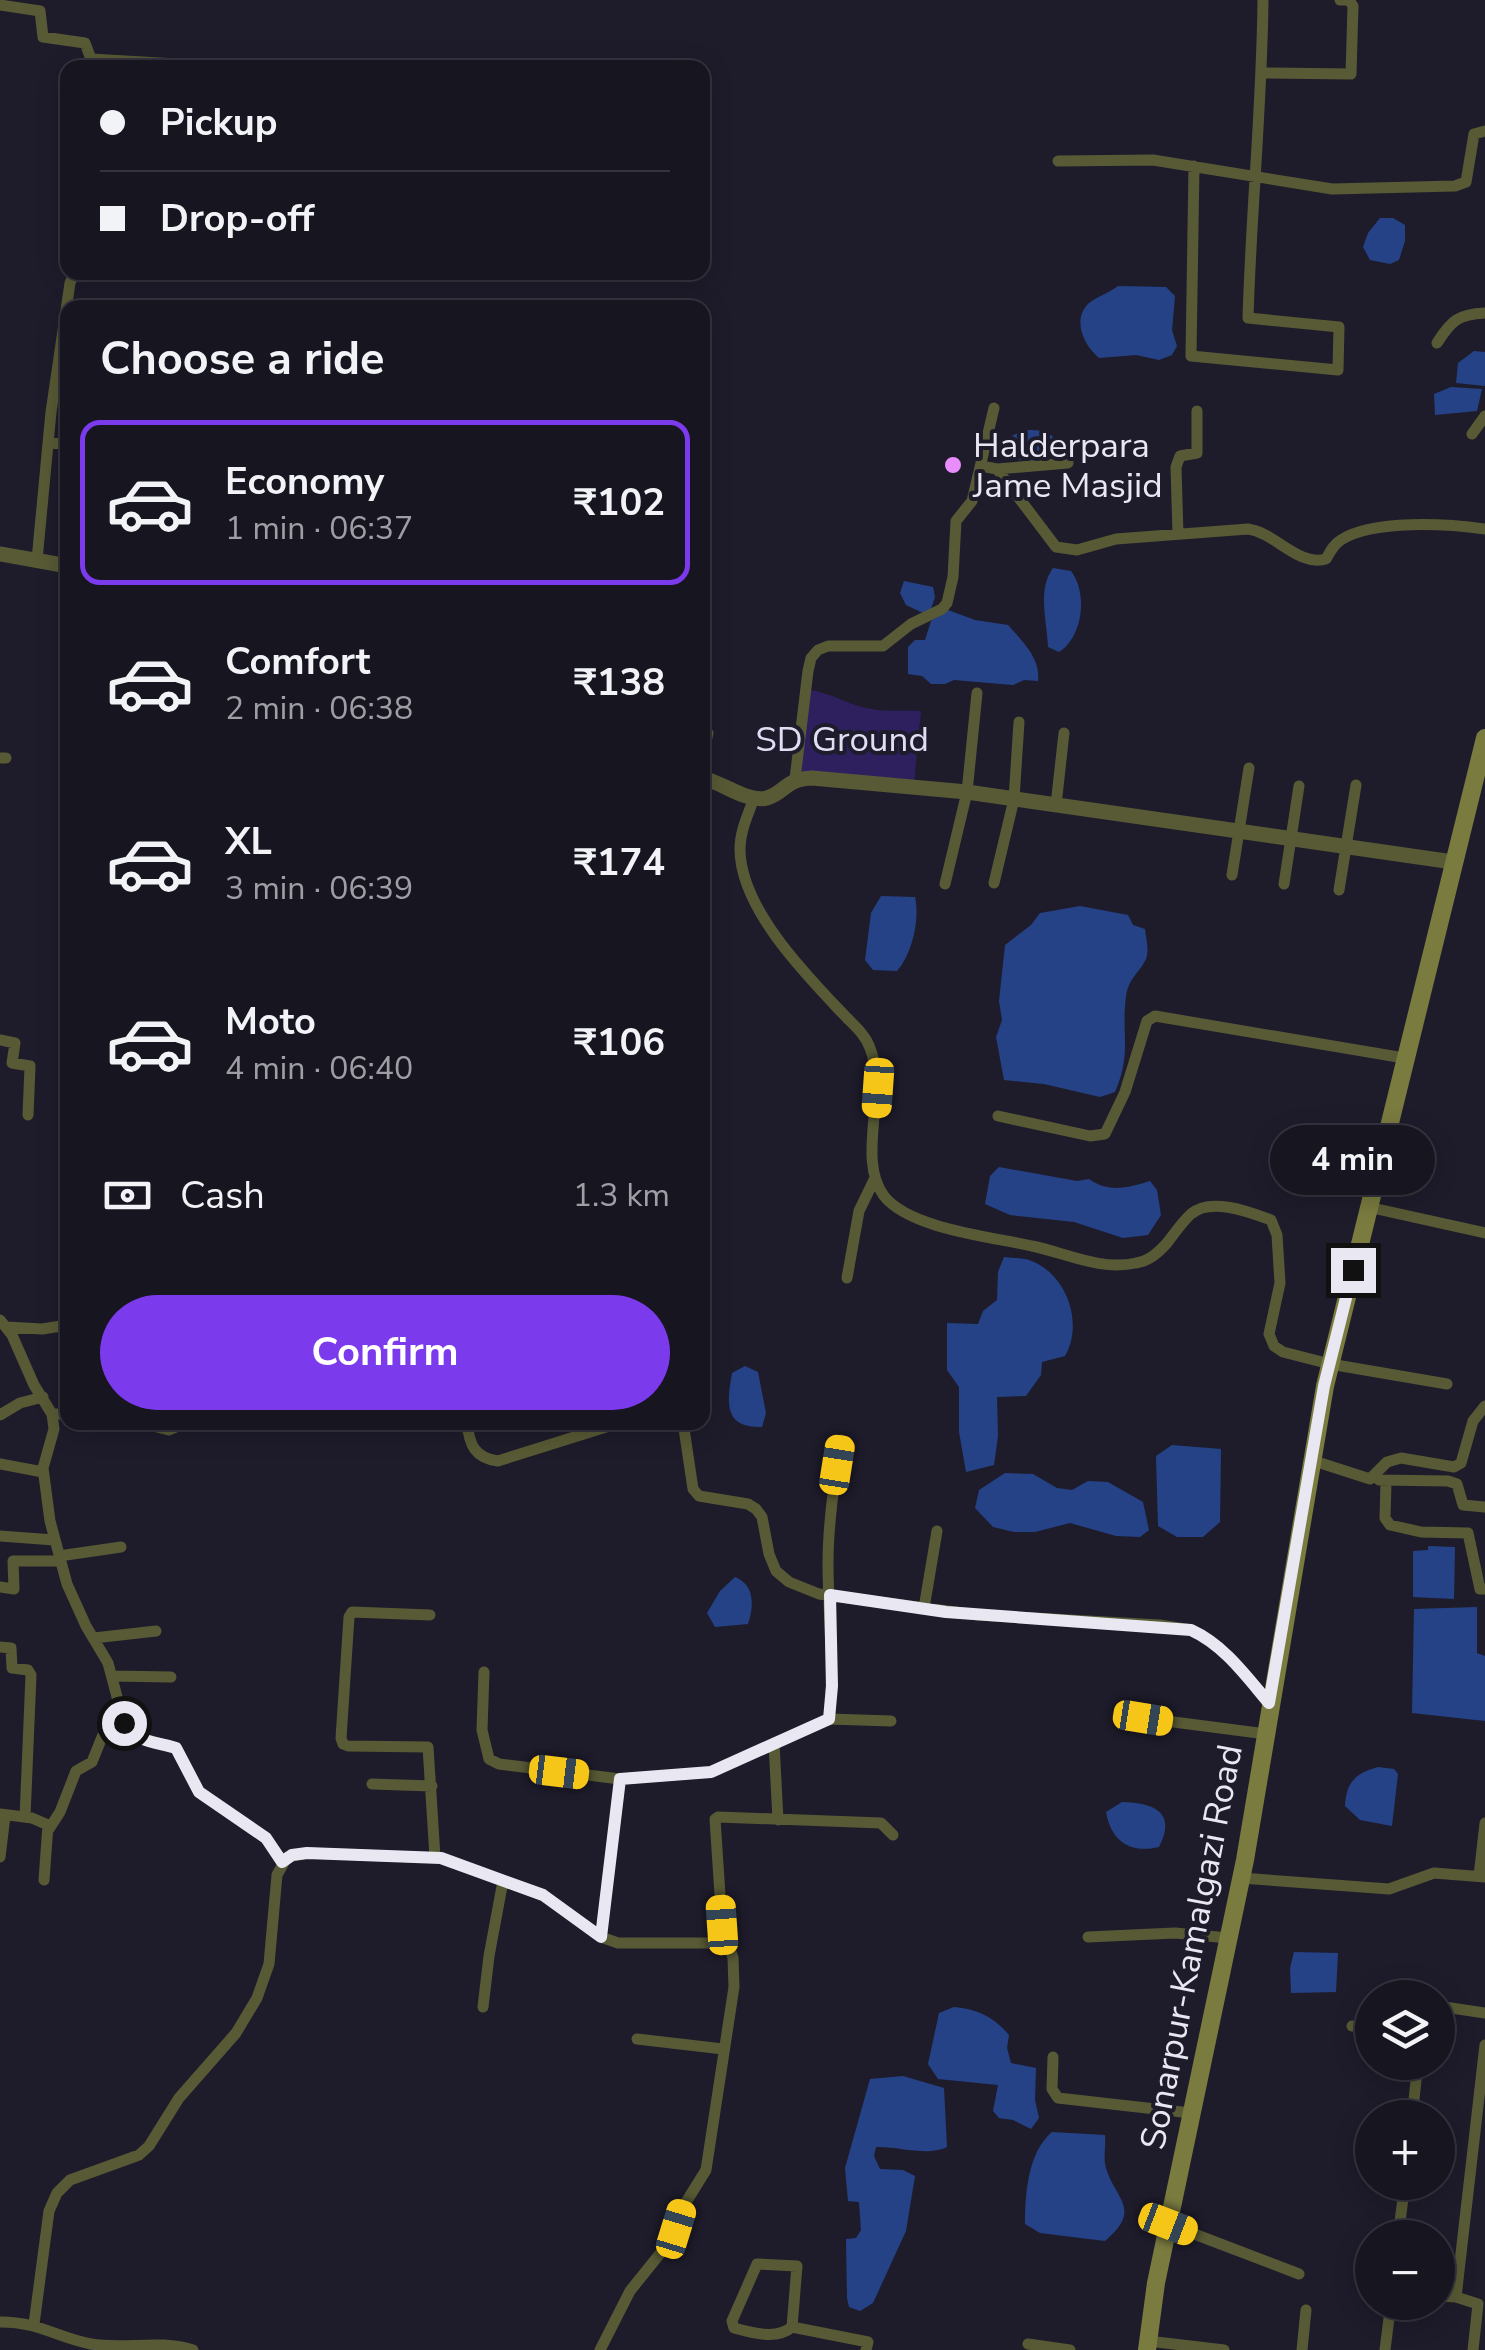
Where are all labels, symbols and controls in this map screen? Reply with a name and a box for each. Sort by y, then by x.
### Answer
text: Pickup [160,97,278,148]
text: Drop-off [160,193,314,244]
text: Choose a ride [100,329,385,390]
place label: Halderpara Jame Masjid [972,422,1163,509]
marker: Halderpara Jame Masjid [942,454,964,476]
text: Economy [225,456,384,507]
icon: car [105,458,195,548]
text: ₹102 [574,477,665,528]
text: 1 min · 06:37 [225,507,413,550]
text: Comfort [225,636,370,687]
icon: car [105,638,195,728]
text: ₹138 [574,657,665,708]
text: 2 min · 06:38 [225,687,413,730]
park label: SD Ground [755,716,929,763]
text: XL [225,816,272,867]
icon: car [105,818,195,908]
text: ₹174 [574,837,665,888]
text: 3 min · 06:39 [225,867,413,910]
text: Moto [225,996,316,1047]
icon: car [105,998,195,1088]
text: ₹106 [574,1017,665,1068]
text: 4 min · 06:40 [225,1047,413,1090]
car [861,1057,895,1119]
callout: 4 min [1270,1125,1436,1195]
text: 4 min [1311,1138,1394,1181]
icon: cash [100,1168,155,1223]
text: Cash [180,1170,265,1221]
text: 1.3 km [573,1174,670,1217]
route end [1331,1248,1376,1293]
button: Confirm [100,1295,670,1410]
car [817,1433,857,1497]
car [1111,1698,1175,1738]
route start [102,1701,147,1746]
street label: Sonarpur-Kamalgazi Road [1129,1741,1254,2154]
car [527,1753,591,1791]
car [705,1894,739,1956]
map controls [1355,1980,1455,2320]
button: layers [1355,1980,1455,2080]
button: + [1355,2100,1455,2200]
car [653,2196,699,2262]
car [1135,2199,1201,2249]
button: − [1355,2220,1455,2320]

